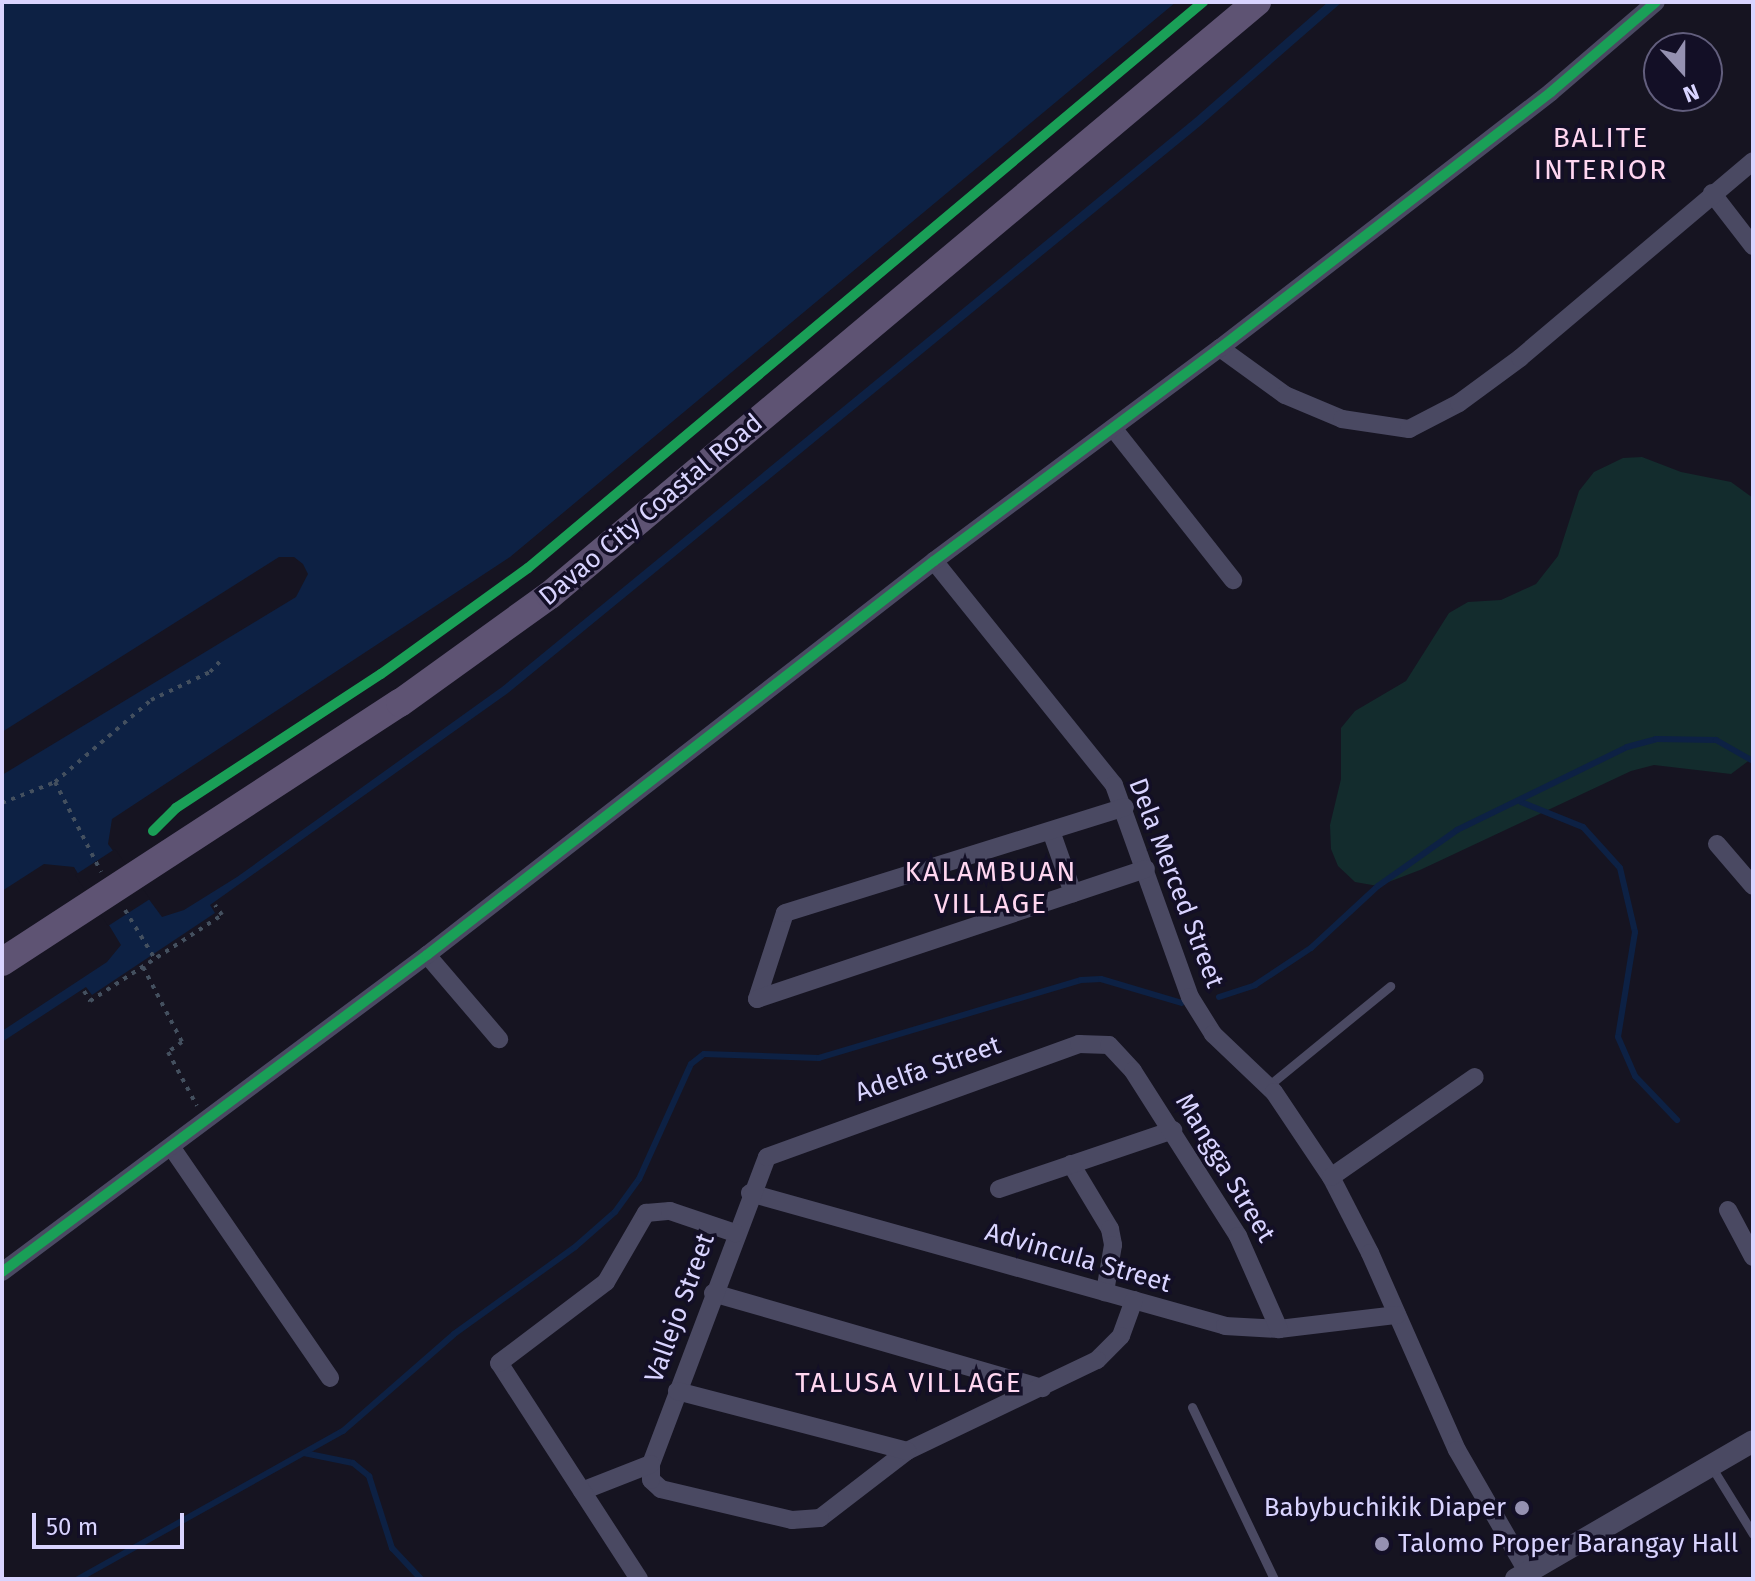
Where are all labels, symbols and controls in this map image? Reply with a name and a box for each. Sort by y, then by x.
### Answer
north arrow [1643,32,1723,112]
text: N [1679,78,1703,108]
district label: BALITE INTERIOR [1534,121,1668,187]
street label: Davao City Coastal Road [533,407,769,613]
street label: Dela Merced Street [1122,774,1230,992]
district label: KALAMBUAN VILLAGE [905,855,1077,921]
street label: Adelfa Street [851,1030,1005,1108]
street label: Mangga Street [1168,1088,1282,1248]
street label: Advincula Street [981,1217,1175,1299]
street label: Vallejo Street [639,1229,721,1387]
district label: TALUSA VILLAGE [795,1366,1023,1400]
place label: Babybuchikik Diaper [1264,1492,1506,1524]
scale bar [36,1497,188,1547]
marker: Babybuchikik Diaper [1513,1499,1531,1517]
text: 50 m [46,1513,98,1541]
place label: Talomo Proper Barangay Hall [1398,1528,1738,1560]
marker: Talomo Proper Barangay Hall [1373,1535,1391,1553]

